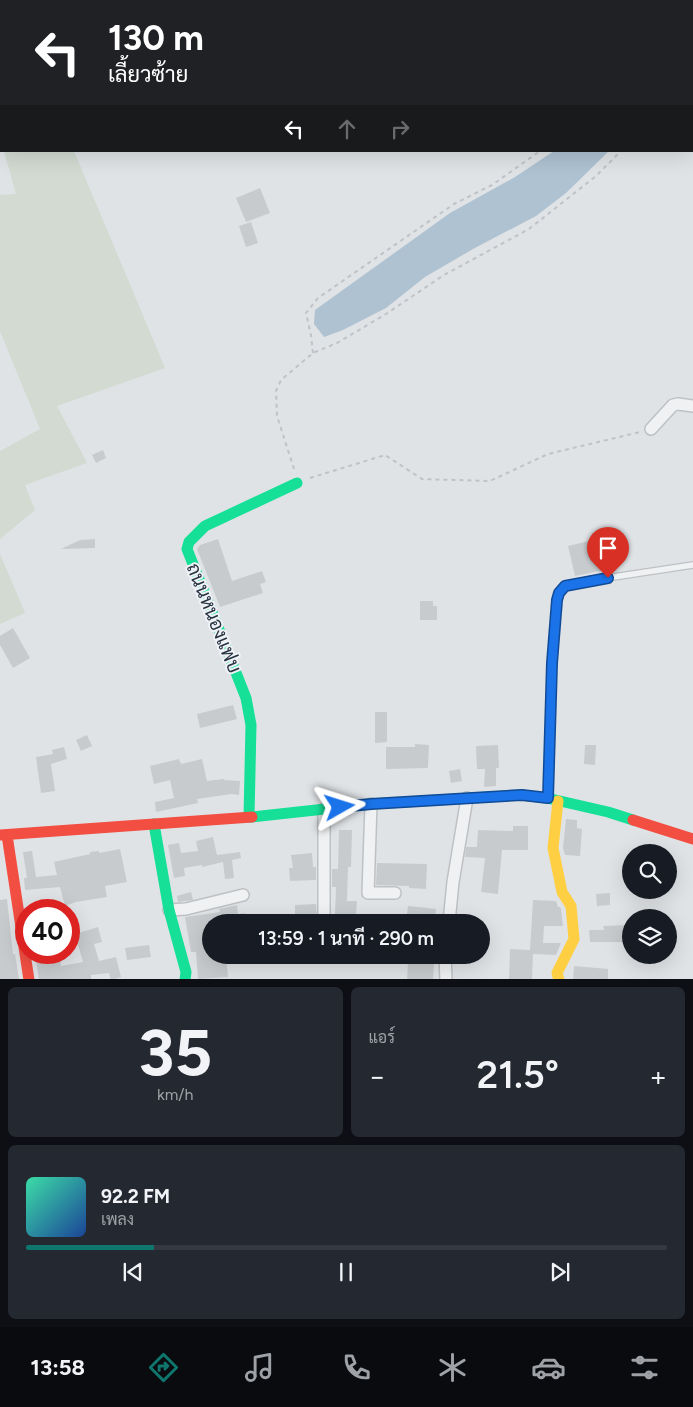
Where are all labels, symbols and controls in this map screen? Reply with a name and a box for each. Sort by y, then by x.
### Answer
text: 130 m [108,17,204,59]
icon: left [25,20,90,85]
text: เลี้ยวซ้าย [108,61,188,88]
icon: left [280,115,308,143]
icon: ahead [333,115,361,143]
icon: right [386,115,414,143]
pin [587,527,629,578]
icon: arrive [594,534,622,562]
street label: ถนนหนองแฟบ [182,560,246,676]
position arrow [313,780,365,832]
map controls [622,844,677,964]
button: search [622,844,677,899]
speed limit sign: 40 [15,899,80,964]
button: layers [622,909,677,964]
text: 13:59 · 1 นาที · 290 m [258,927,434,950]
text: 35 [138,1013,212,1091]
text: แอร์ [369,1028,395,1047]
text: 21.5° [476,1052,559,1098]
text: − [369,1059,386,1093]
text: + [650,1059,667,1093]
text: km/h [157,1085,194,1104]
text: 92.2 FM [101,1185,170,1208]
text: เพลง [101,1210,134,1229]
icon: previous [119,1258,147,1286]
icon: pause [332,1258,360,1286]
icon: next [546,1258,574,1286]
icon: directions [146,1350,181,1385]
icon: music [242,1350,277,1385]
icon: phone [339,1350,374,1385]
icon: climate [435,1350,470,1385]
icon: car [531,1350,566,1385]
icon: filters [627,1350,662,1385]
text: 13:58 [31,1354,85,1381]

